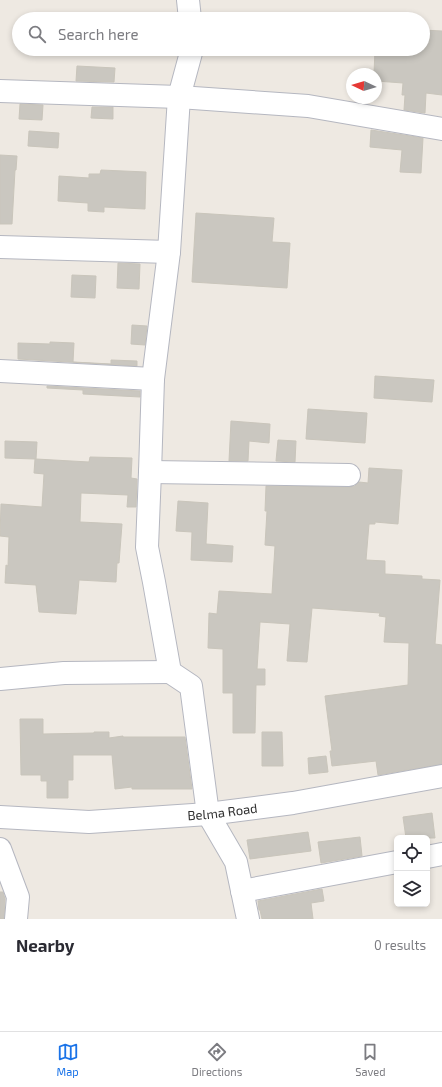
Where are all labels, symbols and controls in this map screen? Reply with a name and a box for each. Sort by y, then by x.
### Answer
search box [12,12,430,56]
icon: search [26,23,48,45]
text: Search here [58,25,139,43]
north arrow [346,68,382,104]
street label: Belma Road [187,800,258,823]
map controls [394,835,430,907]
button: locate [394,835,430,871]
button: layers [394,871,430,907]
text: Nearby [16,935,74,955]
text: 0 results [374,937,426,953]
tab: Map [57,1041,79,1078]
tab: Directions [192,1041,242,1078]
tab: Saved [355,1041,386,1078]

